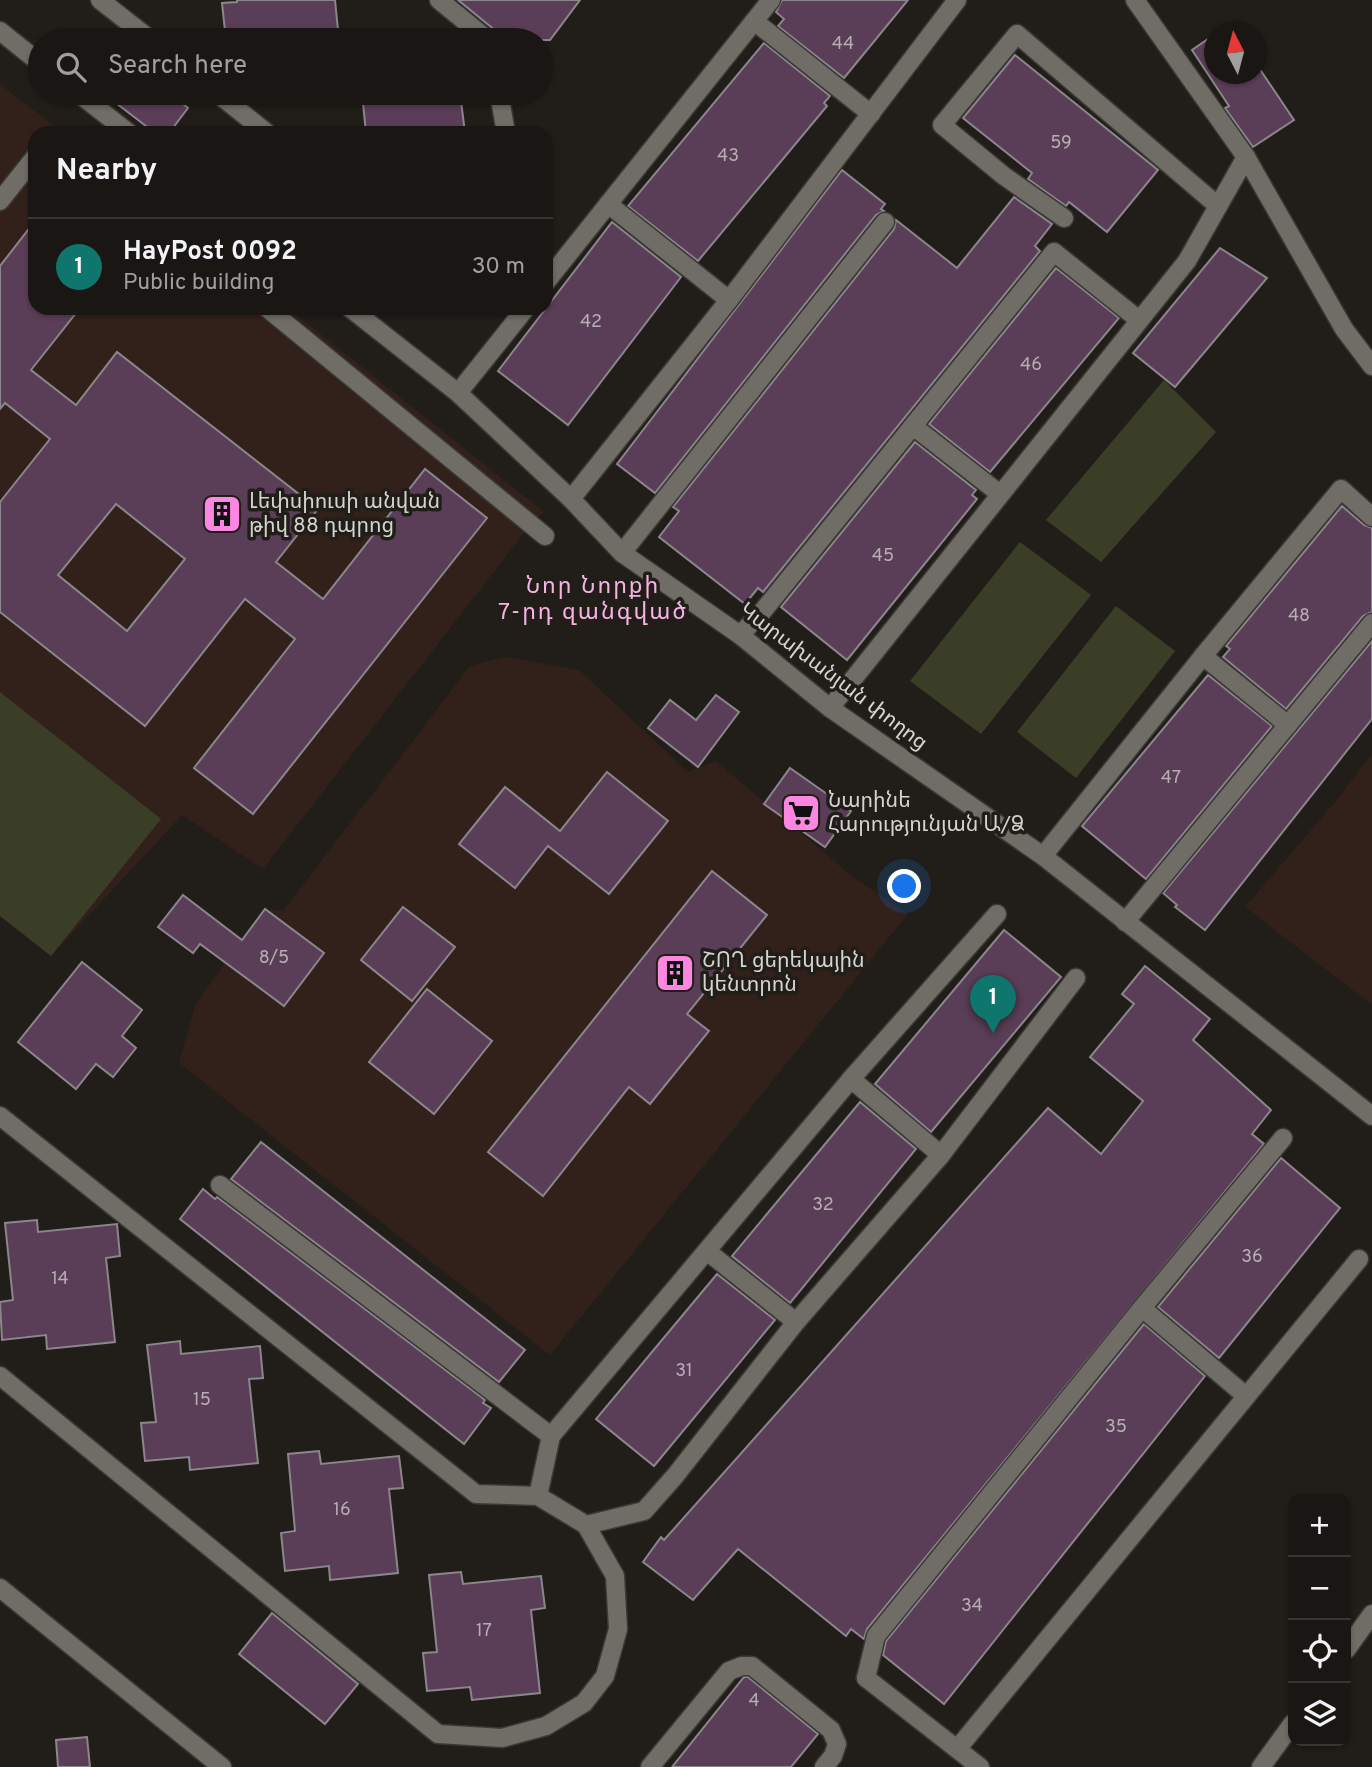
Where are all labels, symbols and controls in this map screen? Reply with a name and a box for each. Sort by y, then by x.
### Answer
north arrow [1204,21,1267,84]
search box [28,28,553,105]
house number: 44 [832,33,854,56]
icon: search [52,48,90,86]
text: Search here [108,50,247,83]
house number: 59 [1050,132,1072,155]
house number: 43 [717,145,739,168]
text: Nearby [56,153,157,190]
text: HayPost 0092 [123,236,297,269]
text: 1 [74,253,84,282]
text: 30 m [472,253,525,282]
text: Public building [123,269,275,298]
house number: 42 [580,311,602,334]
house number: 46 [1020,354,1042,377]
place label: Լեփսիուսի անվան թիվ 88 դպրոց [249,489,440,540]
building icon: Լեփսիուսի անվան թիվ 88 դպրոց [201,493,243,535]
house number: 45 [872,545,894,568]
district label: Նոր Նորքի 7-րդ զանգված [498,573,688,628]
street label: Կարախանյան փողոց [733,597,933,757]
house number: 48 [1288,605,1310,628]
house number: 47 [1161,767,1181,790]
place label: Նարինե Հարությունյան Ա/Ձ [828,788,1025,839]
supermarket icon: Նարինե Հարությունյան Ա/Ձ [780,792,822,834]
your location [887,869,921,903]
house number: 8/5 [259,947,289,970]
place label: ՇՈՂ ցերեկային կենտրոն [702,948,865,999]
building icon: ՇՈՂ ցերեկային կենտրոն [654,952,696,994]
pin: 1 [970,975,1016,1033]
house number: 32 [812,1194,834,1217]
house number: 36 [1241,1246,1263,1269]
house number: 14 [51,1268,69,1291]
house number: 31 [675,1360,693,1383]
house number: 15 [193,1389,211,1412]
house number: 35 [1105,1416,1127,1439]
map controls [1288,1494,1351,1746]
button: + [1288,1494,1351,1557]
house number: 16 [333,1499,351,1522]
button: − [1288,1557,1351,1620]
house number: 34 [961,1595,983,1618]
house number: 17 [476,1620,492,1643]
button: locate [1288,1620,1351,1683]
button: layers [1288,1683,1351,1746]
house number: 4 [748,1690,760,1713]

